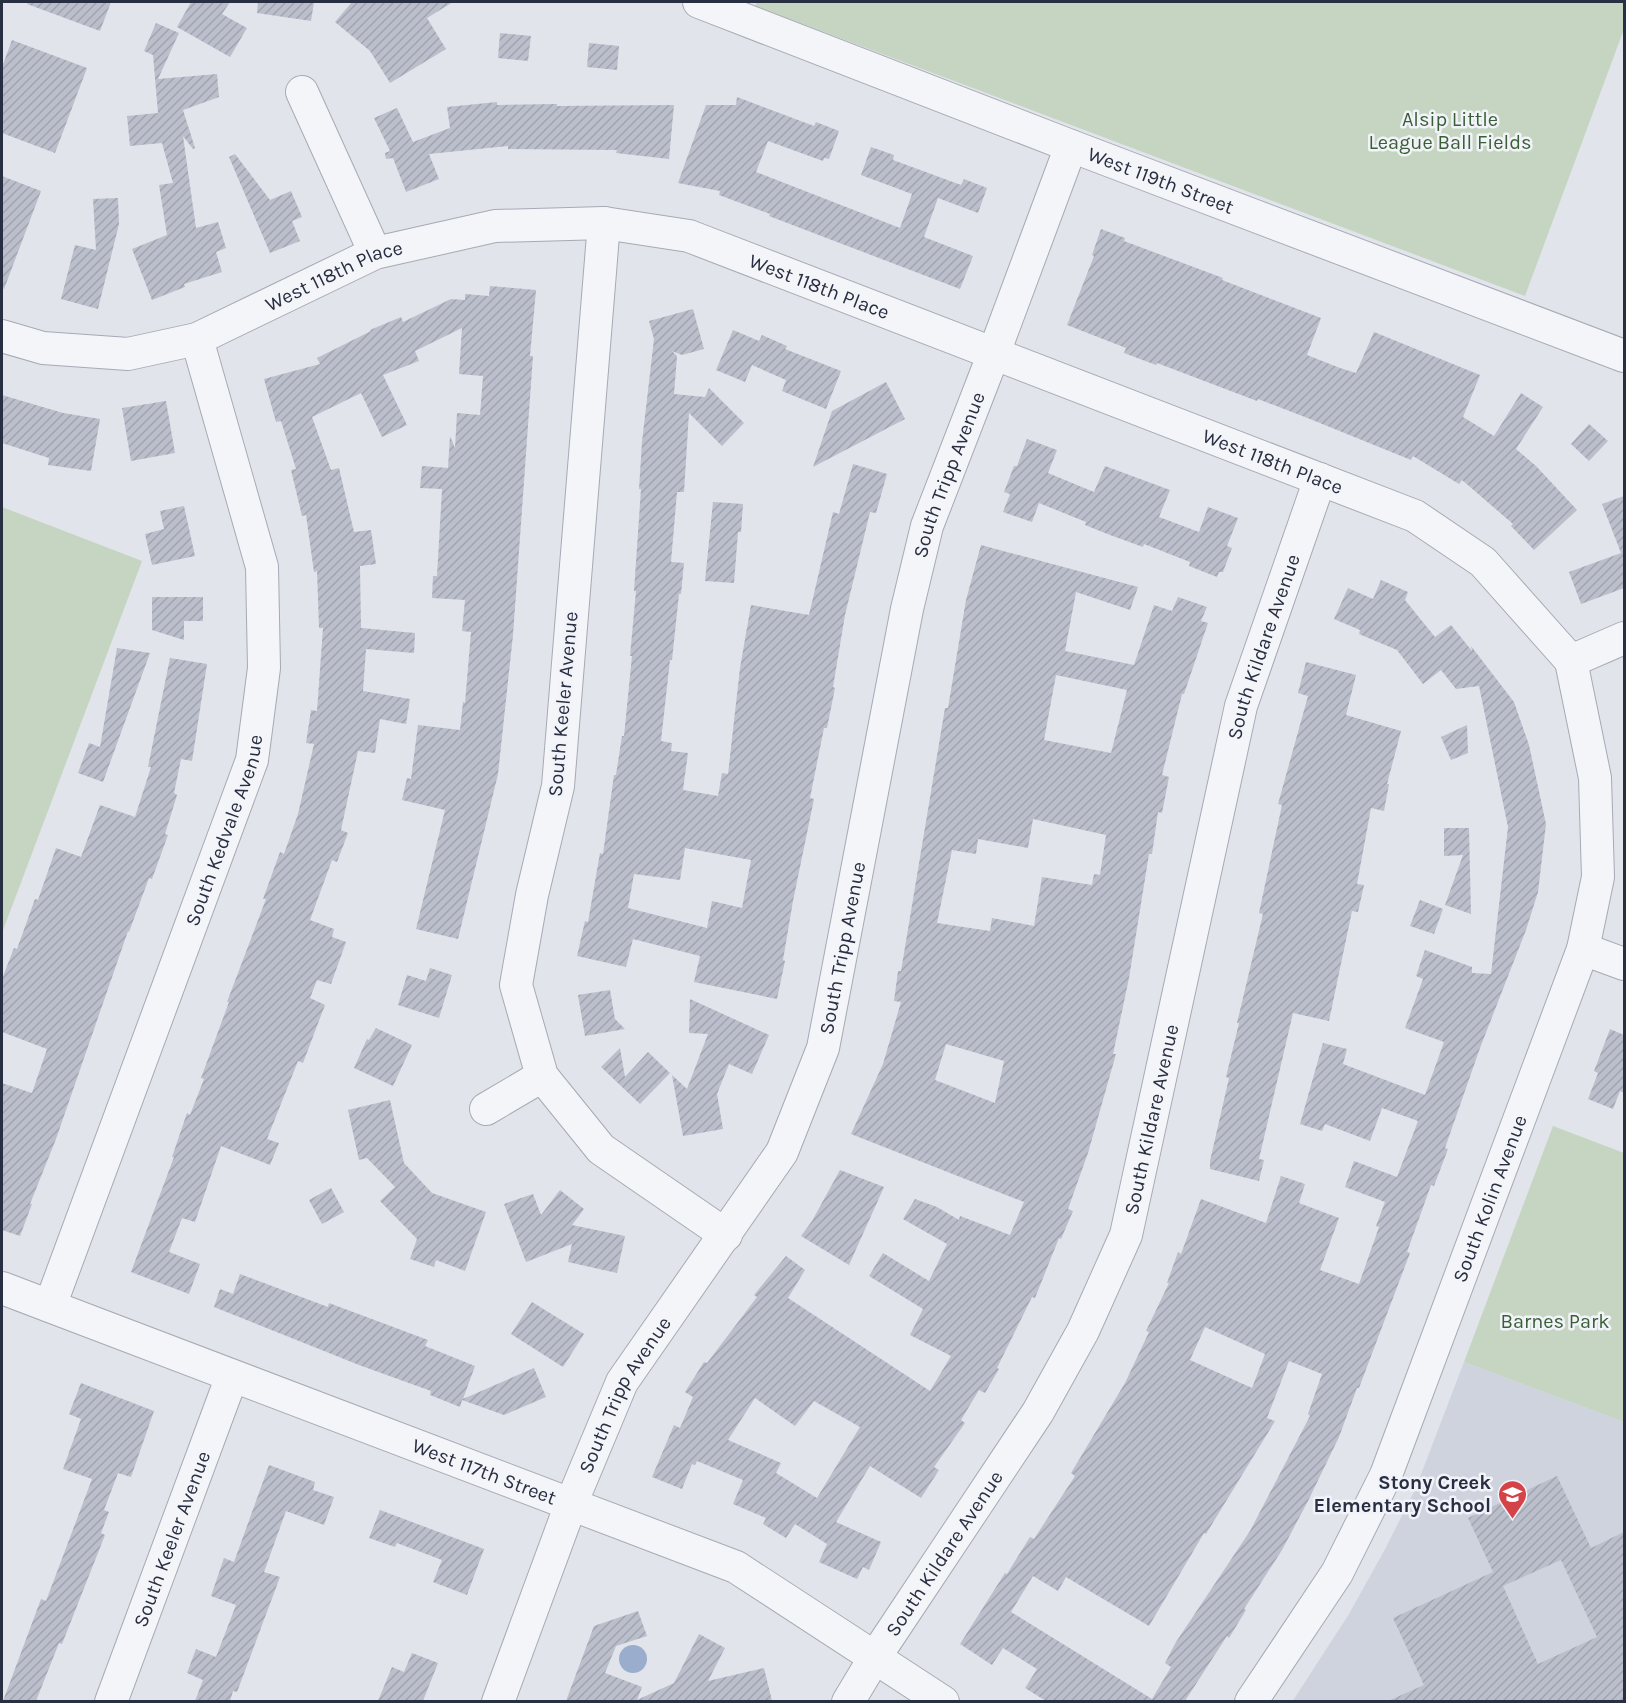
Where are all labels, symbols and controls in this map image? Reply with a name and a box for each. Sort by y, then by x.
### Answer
park label: Alsip Little League Ball Fields [1368,108,1532,154]
street label: West 119th Street [1085,142,1238,218]
street label: West 118th Place [261,236,405,316]
street label: West 118th Place [746,249,893,324]
street label: South Tripp Avenue [908,388,989,560]
street label: West 118th Place [1199,424,1346,499]
street label: South Kildare Avenue [1223,551,1305,742]
street label: South Keeler Avenue [543,610,583,798]
street label: South Kedvale Avenue [180,733,267,929]
street label: South Tripp Avenue [814,860,870,1036]
street label: South Kildare Avenue [1119,1022,1183,1217]
street label: South Kolin Avenue [1448,1112,1531,1285]
park label: Barnes Park [1501,1310,1609,1333]
street label: South Tripp Avenue [574,1312,676,1477]
street label: West 117th Street [409,1434,560,1509]
street label: South Keeler Avenue [128,1448,215,1630]
street label: South Kildare Avenue [881,1466,1007,1641]
place label: Stony Creek Elementary School [1313,1471,1491,1517]
school or university icon: Stony Creek Elementary School [1496,1478,1528,1520]

